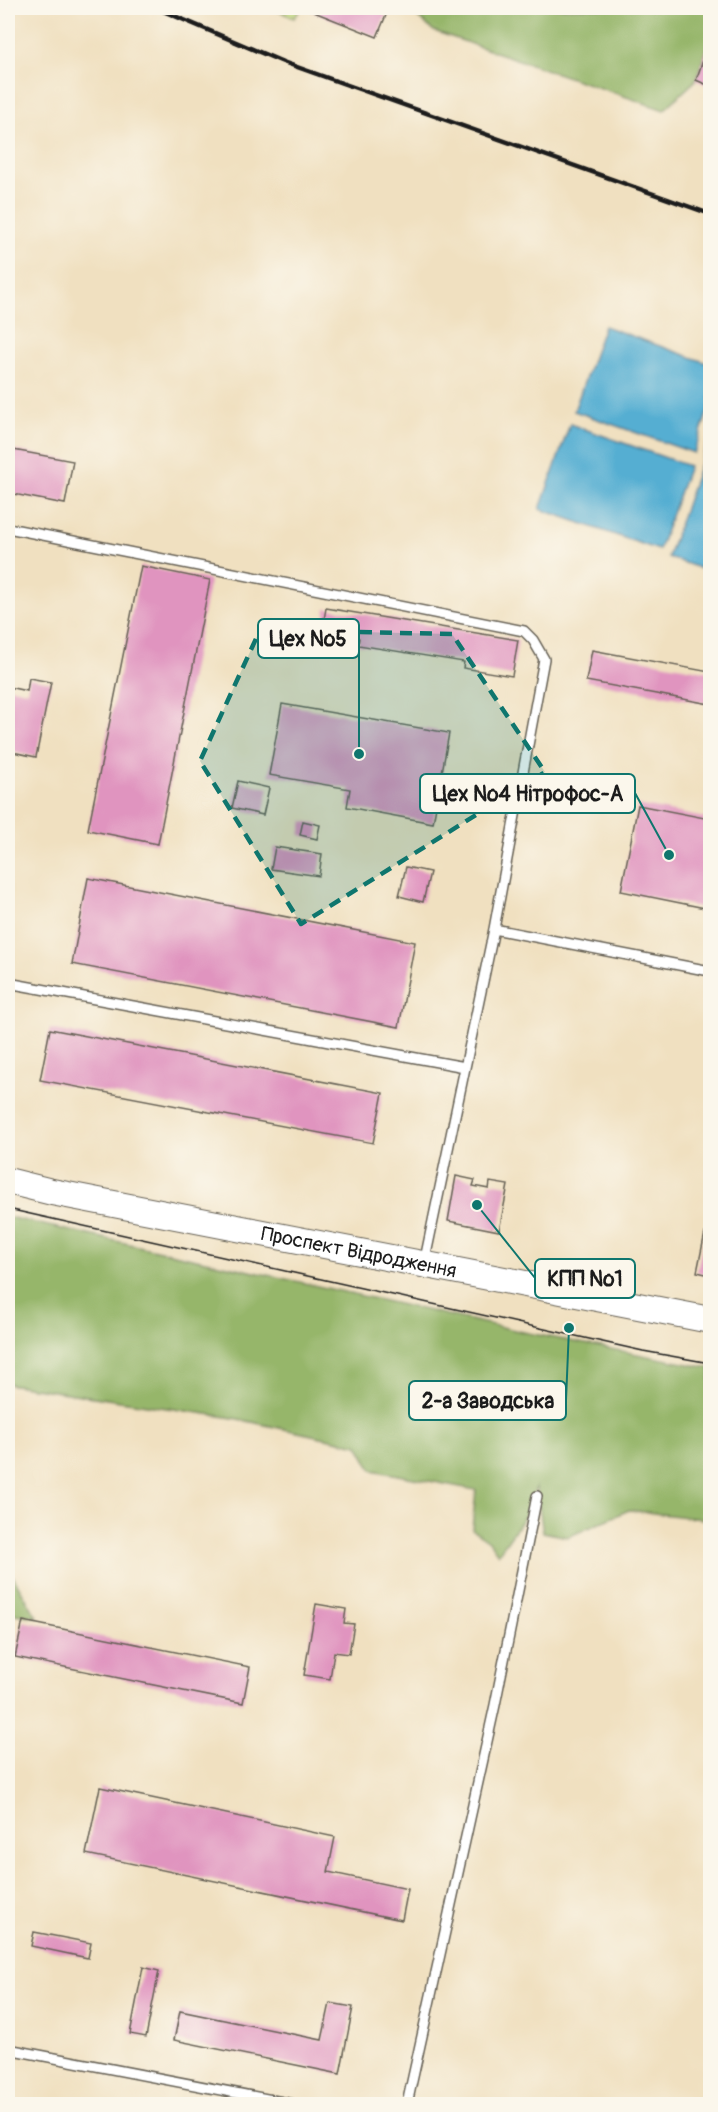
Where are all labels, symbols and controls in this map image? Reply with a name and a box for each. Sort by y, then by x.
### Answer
callout: Цех №5 [258,619,359,658]
text: Цех №5 [269,626,347,653]
callout: Цех №4 Нітрофос-А [420,774,635,813]
text: Цех №4 Нітрофос-А [433,781,624,808]
street label: Проспект Відродження [259,1221,459,1283]
callout: КПП №1 [535,1259,635,1298]
text: КПП №1 [547,1266,623,1293]
callout: 2-а Заводська [409,1381,566,1420]
text: 2-а Заводська [422,1388,554,1415]

